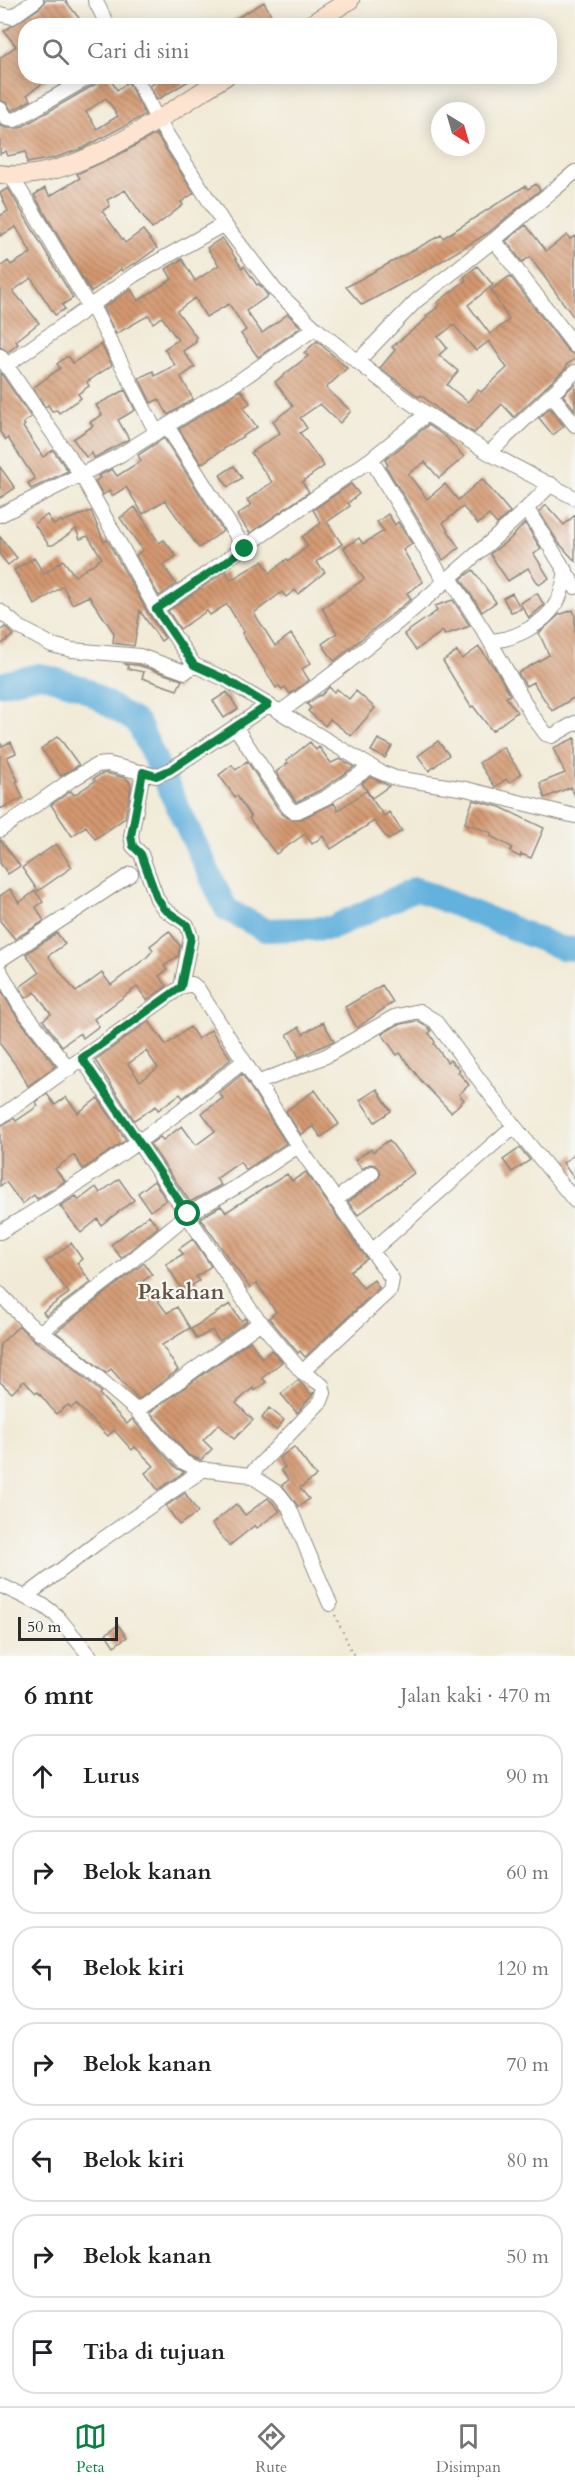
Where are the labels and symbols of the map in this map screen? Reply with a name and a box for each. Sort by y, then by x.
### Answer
north arrow [431,102,485,156]
route end [231,535,257,561]
route start [174,1200,200,1226]
district label: Pakahan [137,1277,225,1307]
scale bar [18,1614,118,1642]

